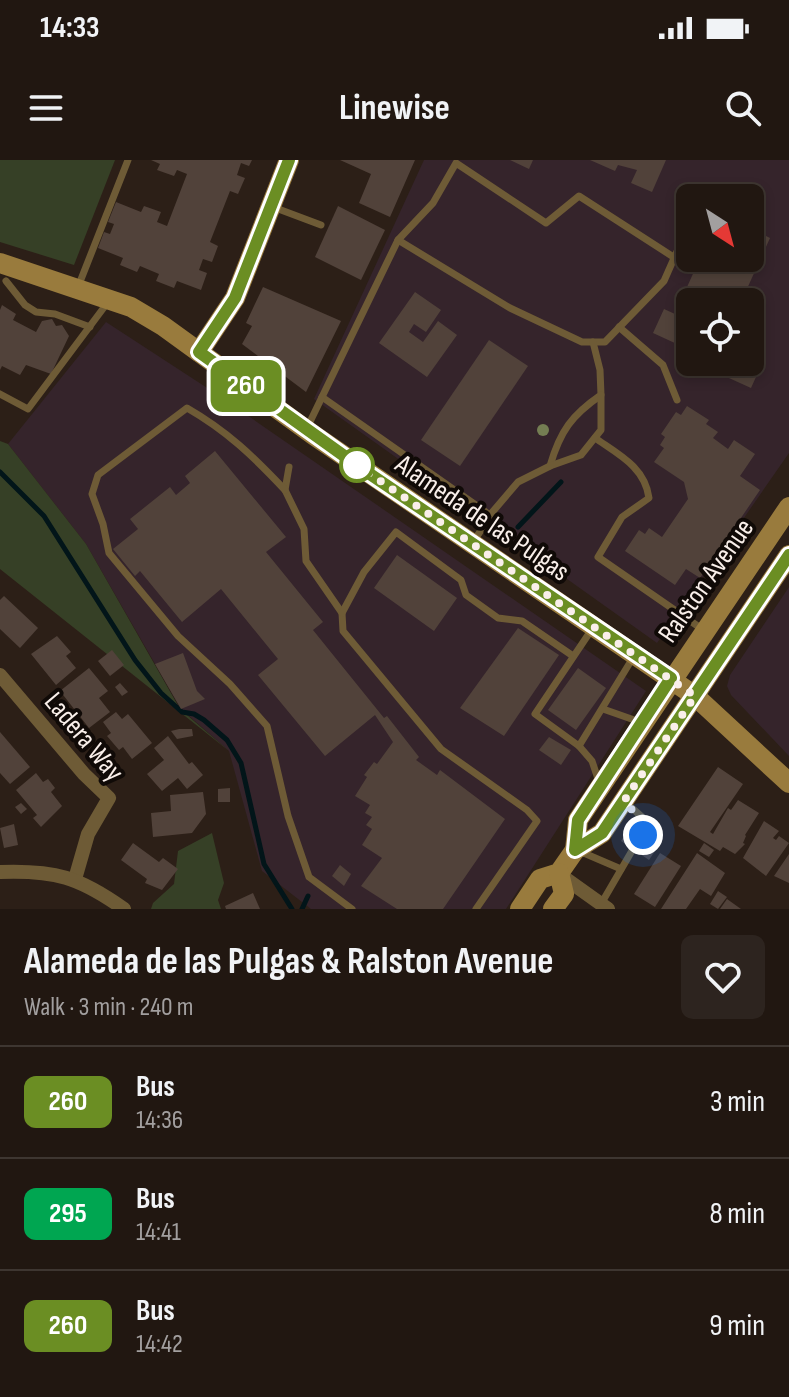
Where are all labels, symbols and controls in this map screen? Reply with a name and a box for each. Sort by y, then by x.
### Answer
text: 14:33 [40,10,100,46]
icon: menu [24,86,68,130]
icon: search [721,86,765,130]
text: Linewise [339,87,450,130]
north arrow [676,184,764,272]
map controls [676,184,764,376]
button: locate [676,288,764,376]
line badge: 260 [200,360,292,412]
text: 260 [227,369,265,402]
street label: Alameda de las Pulgas [388,447,575,589]
unlabelled marker [340,448,374,482]
street label: Ralston Avenue [652,513,761,649]
street label: Ladera Way [37,686,131,788]
your location [623,815,663,855]
button: heart [681,935,765,1019]
text: Alameda de las Pulgas & Ralston Avenue [24,939,554,984]
text: Walk · 3 min · 240 m [24,992,193,1023]
text: Bus [136,1069,175,1105]
text: 3 min [710,1084,765,1120]
text: 260 [49,1085,87,1118]
text: 14:36 [136,1105,183,1136]
text: Bus [136,1181,175,1217]
text: 8 min [709,1196,765,1232]
text: 295 [49,1197,87,1230]
text: 14:41 [136,1217,181,1248]
text: Bus [136,1293,175,1329]
text: 9 min [709,1308,765,1344]
text: 260 [49,1309,87,1342]
text: 14:42 [136,1329,183,1360]

